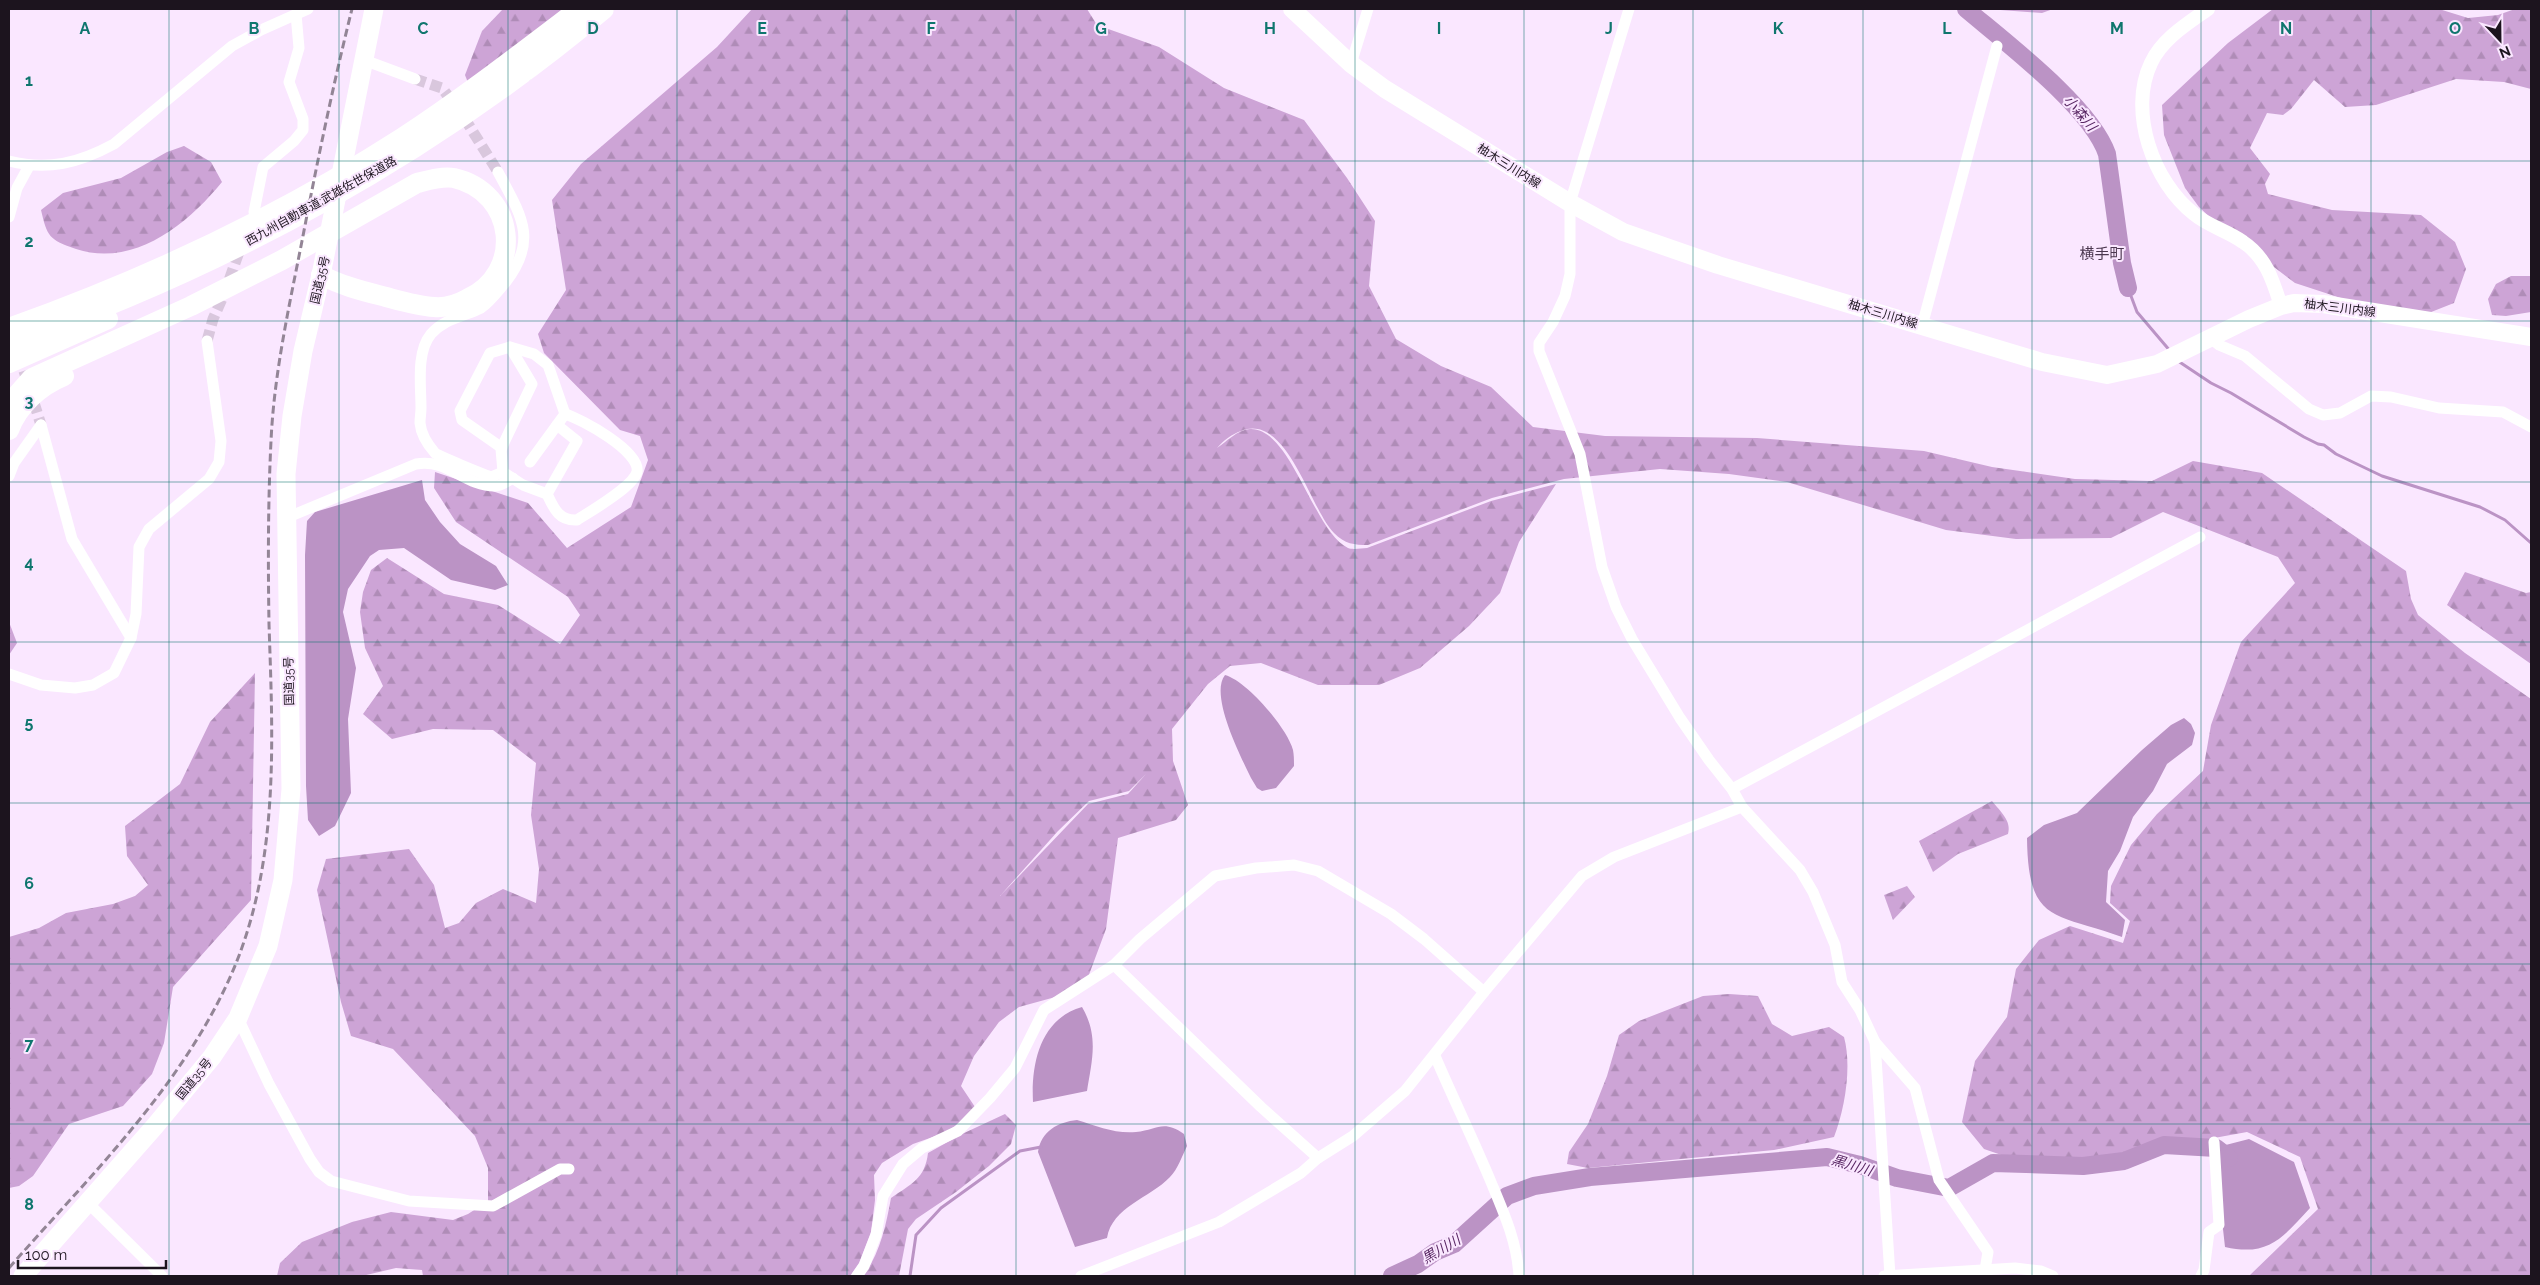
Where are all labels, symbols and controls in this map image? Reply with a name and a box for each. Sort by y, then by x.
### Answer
north arrow [2475,15,2525,65]
text: A [80,19,91,38]
text: B [249,19,260,38]
text: C [418,19,429,38]
text: D [587,19,599,38]
text: E [757,19,767,38]
text: F [926,19,936,38]
text: G [1095,19,1107,38]
text: H [1264,19,1276,38]
text: I [1437,19,1441,38]
text: J [1605,19,1613,38]
text: K [1773,19,1784,38]
text: L [1942,19,1952,38]
text: M [2110,19,2124,38]
text: N [2280,19,2292,38]
text: O [2449,19,2461,38]
text: N [2497,43,2513,61]
text: 1 [25,71,33,90]
water label: 小森川 [2060,92,2101,136]
street label: 柚木三川内線 [1475,141,1543,191]
street label: 西九州自動車道;武雄佐世保道路 [243,154,399,248]
text: 2 [24,232,34,251]
district label: 横手町 [2079,245,2125,263]
street label: 国道35号 [308,255,332,305]
street label: 柚木三川内線 [1847,297,1919,331]
street label: 柚木三川内線 [2303,297,2377,319]
text: 3 [25,392,34,411]
text: 4 [24,553,34,572]
street label: 国道35号 [282,656,296,706]
text: 5 [25,713,34,732]
text: 6 [24,874,34,893]
text: 7 [25,1035,34,1054]
street label: 国道35号 [173,1056,215,1102]
water label: 黒川川 [1830,1151,1876,1179]
text: 8 [24,1195,34,1214]
water label: 黒川川 [1419,1230,1465,1267]
scale bar [18,1238,165,1270]
text: 100 m [25,1246,67,1264]

